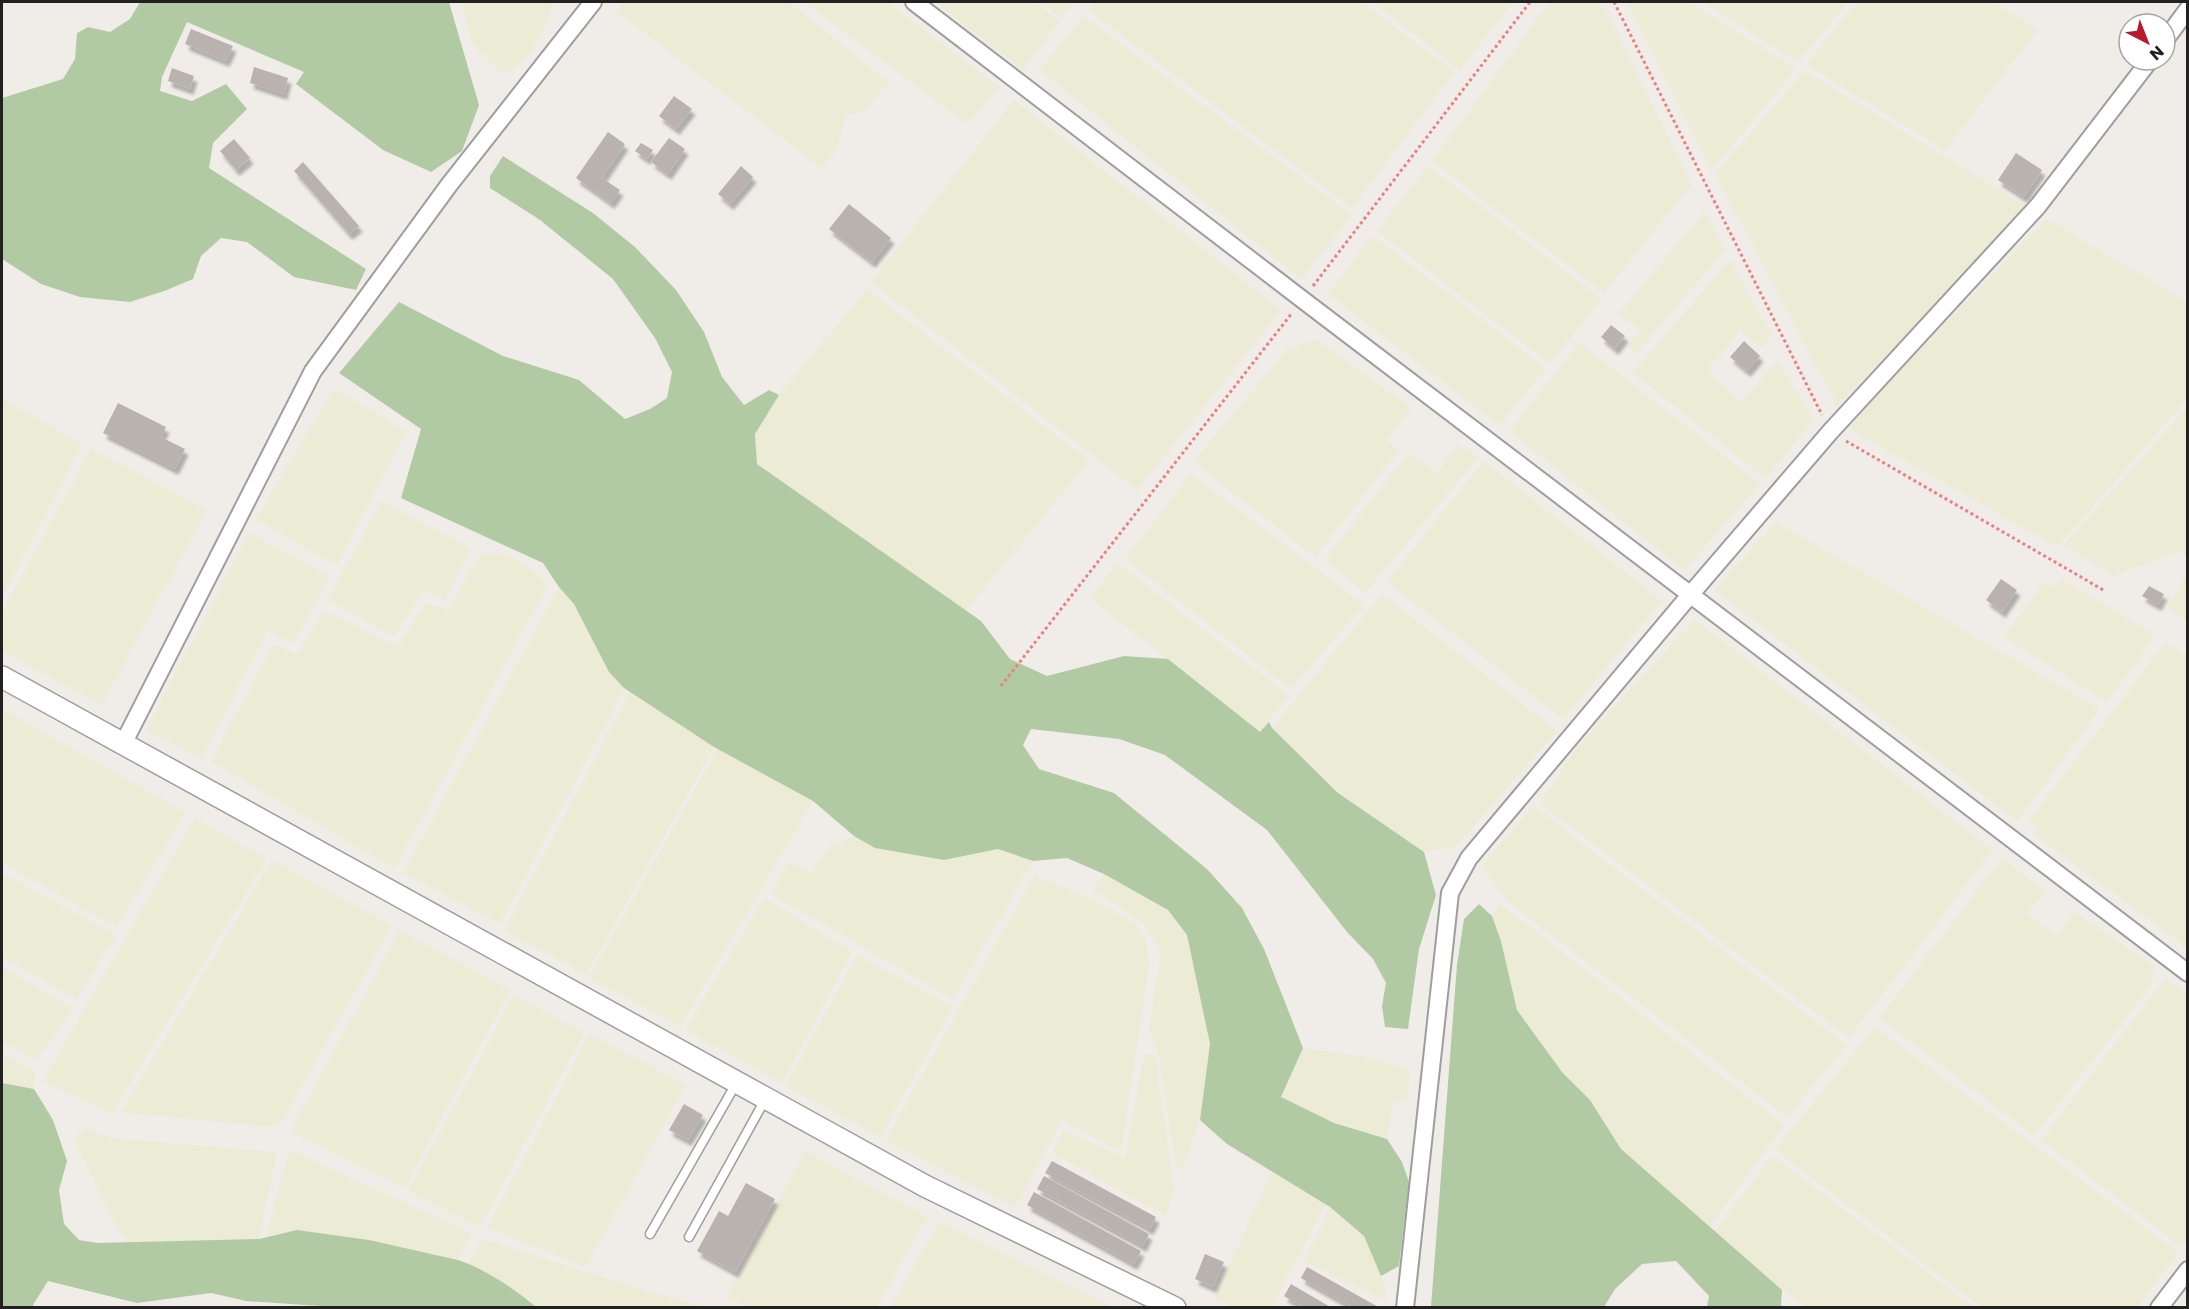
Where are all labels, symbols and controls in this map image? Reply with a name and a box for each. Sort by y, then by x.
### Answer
north arrow [2117,12,2177,72]
text: N [2145,40,2169,65]

